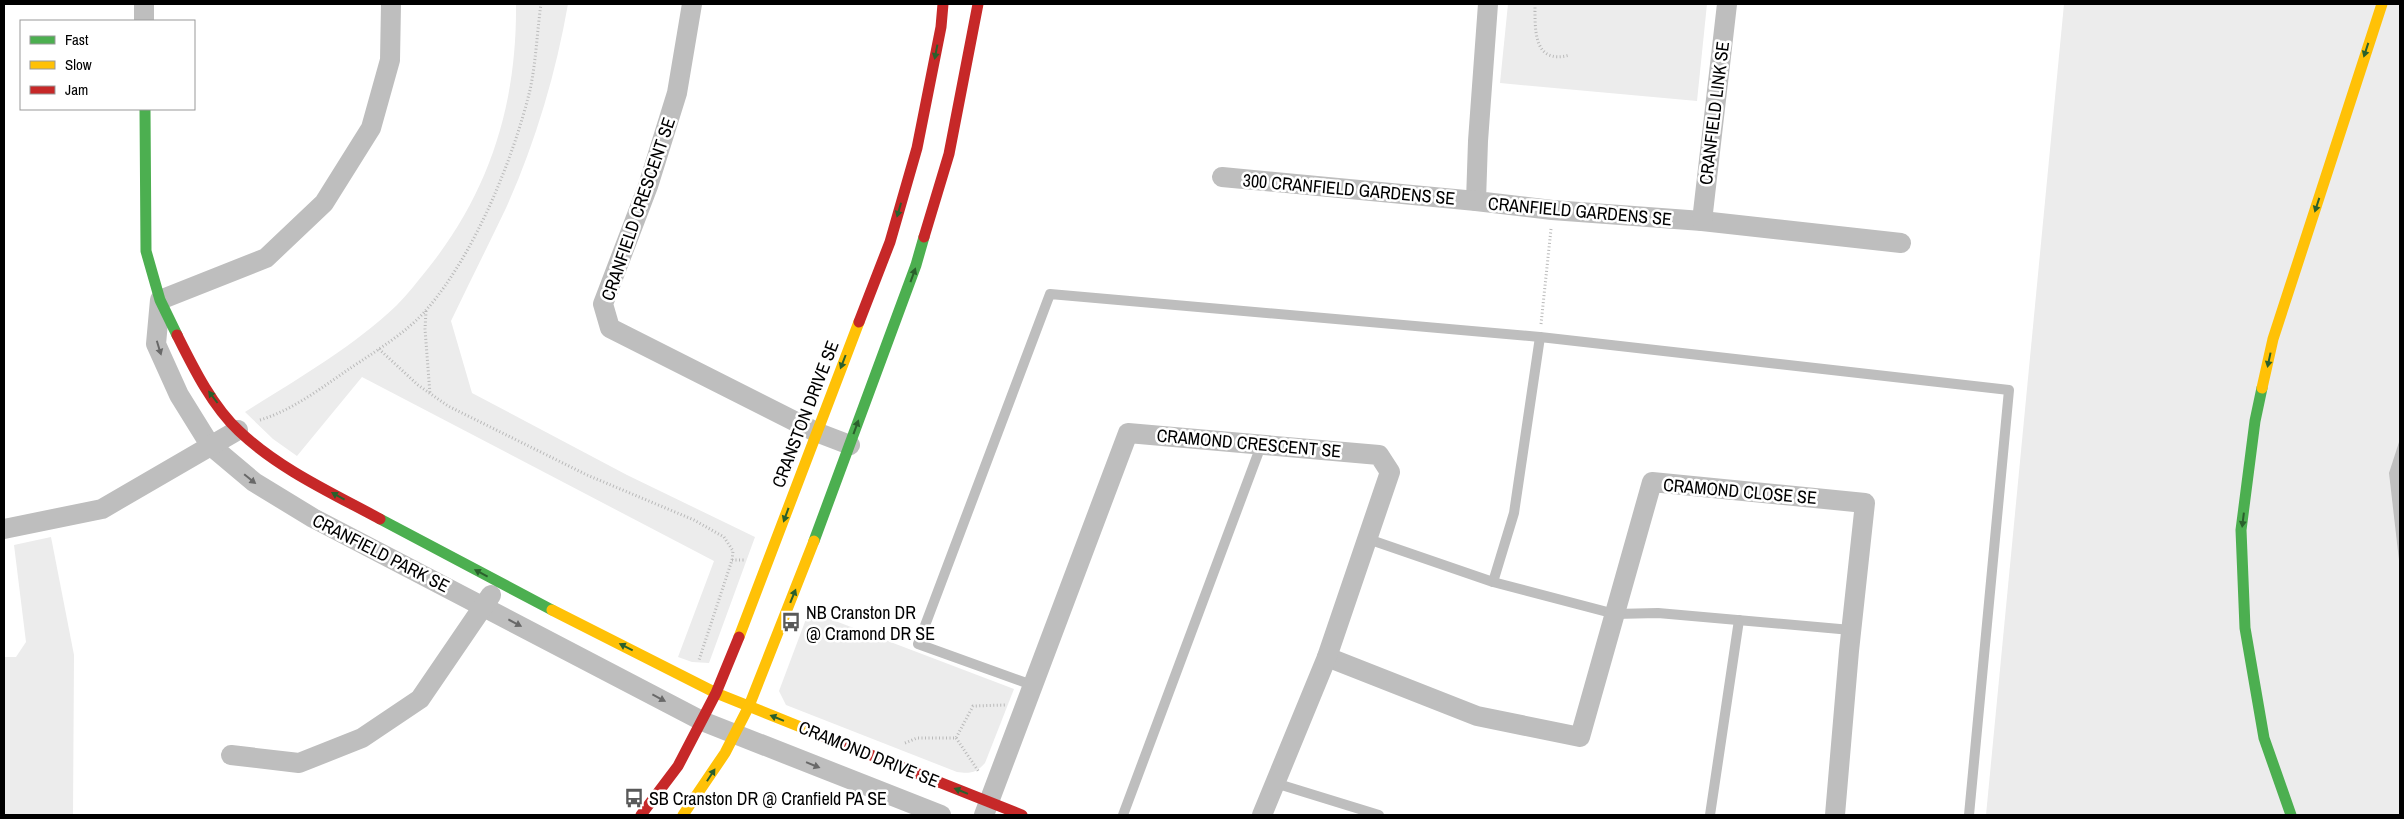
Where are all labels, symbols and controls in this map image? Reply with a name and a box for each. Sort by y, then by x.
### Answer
legend [20,20,195,110]
text: Fast [65,29,89,50]
street label: CRANFIELD LINK SE [1693,40,1735,186]
one-way arrow [2362,43,2370,58]
one-way arrow [932,44,940,59]
text: Slow [65,54,92,75]
text: Jam [65,79,88,100]
street label: CRANFIELD CRESCENT SE [595,114,681,304]
street label: 300 CRANFIELD GARDENS SE [1242,167,1456,211]
street label: CRANFIELD GARDENS SE [1487,191,1673,231]
one-way arrow [2312,197,2320,212]
one-way arrow [895,202,903,218]
one-way arrow [909,267,917,282]
street label: CRANSTON DRIVE SE [765,337,845,491]
one-way arrow [155,341,163,356]
one-way arrow [2265,352,2273,368]
one-way arrow [839,355,847,370]
one-way arrow [207,391,218,404]
one-way arrow [853,420,860,435]
street label: CRAMOND CRESCENT SE [1156,422,1342,464]
street label: CRAMOND CLOSE SE [1662,472,1818,510]
one-way arrow [243,473,256,484]
one-way arrow [331,492,346,500]
one-way arrow [782,507,789,522]
street label: CRANFIELD PARK SE [308,508,454,598]
one-way arrow [2239,513,2247,529]
one-way arrow [474,569,489,577]
one-way arrow [789,589,797,603]
place label: NB Cranston DR @ Cramond DR SE [806,600,935,646]
bus stop icon: NB Cranston DR @ Cramond DR SE [780,611,802,633]
one-way arrow [508,619,523,627]
one-way arrow [619,643,633,651]
one-way arrow [652,694,667,702]
one-way arrow [770,713,784,721]
street label: CRAMOND DRIVE SE [795,714,943,794]
one-way arrow [806,761,821,769]
one-way arrow [706,768,716,782]
place label: SB Cranston DR @ Cranfield PA SE [649,786,887,811]
bus stop icon: SB Cranston DR @ Cranfield PA SE [623,787,645,809]
one-way arrow [953,787,968,795]

